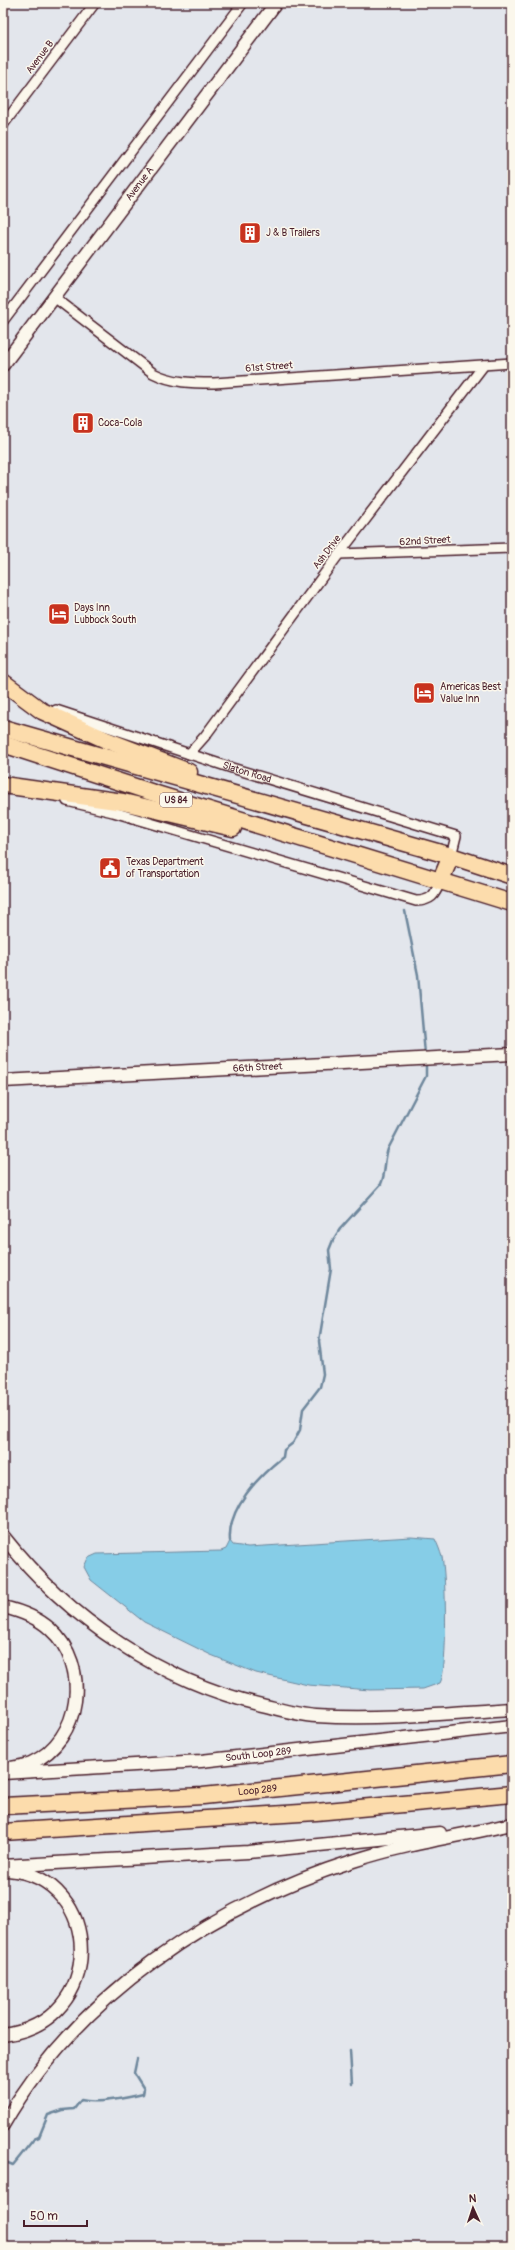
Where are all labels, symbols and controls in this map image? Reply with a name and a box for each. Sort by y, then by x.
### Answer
street label: Avenue B [24,38,57,76]
street label: Avenue A [123,164,157,203]
building icon: J & B Trailers [237,220,263,246]
place label: J & B Trailers [266,227,320,239]
street label: 61st Street [245,359,294,375]
building icon: Coca-Cola [70,410,96,436]
place label: Coca-Cola [98,417,142,429]
street label: Ash Drive [310,533,344,571]
street label: 62nd Street [399,534,452,548]
hotel icon: Days Inn Lubbock South [46,601,72,627]
place label: Days Inn Lubbock South [74,602,137,626]
hotel icon: Americas Best Value Inn [411,680,437,706]
place label: Americas Best Value Inn [440,681,502,705]
street label: Slaton Road [221,759,273,786]
road number: US 84 [160,793,192,807]
public building icon: Texas Department of Transportation [97,855,123,881]
place label: Texas Department of Transportation [126,856,205,880]
street label: 66th Street [232,1060,284,1075]
street label: South Loop 289 [225,1745,292,1764]
street label: Loop 289 [237,1782,278,1798]
north arrow [453,2188,493,2228]
text: N [468,2192,477,2205]
scale bar [24,2202,87,2228]
text: 50 m [30,2209,58,2224]

